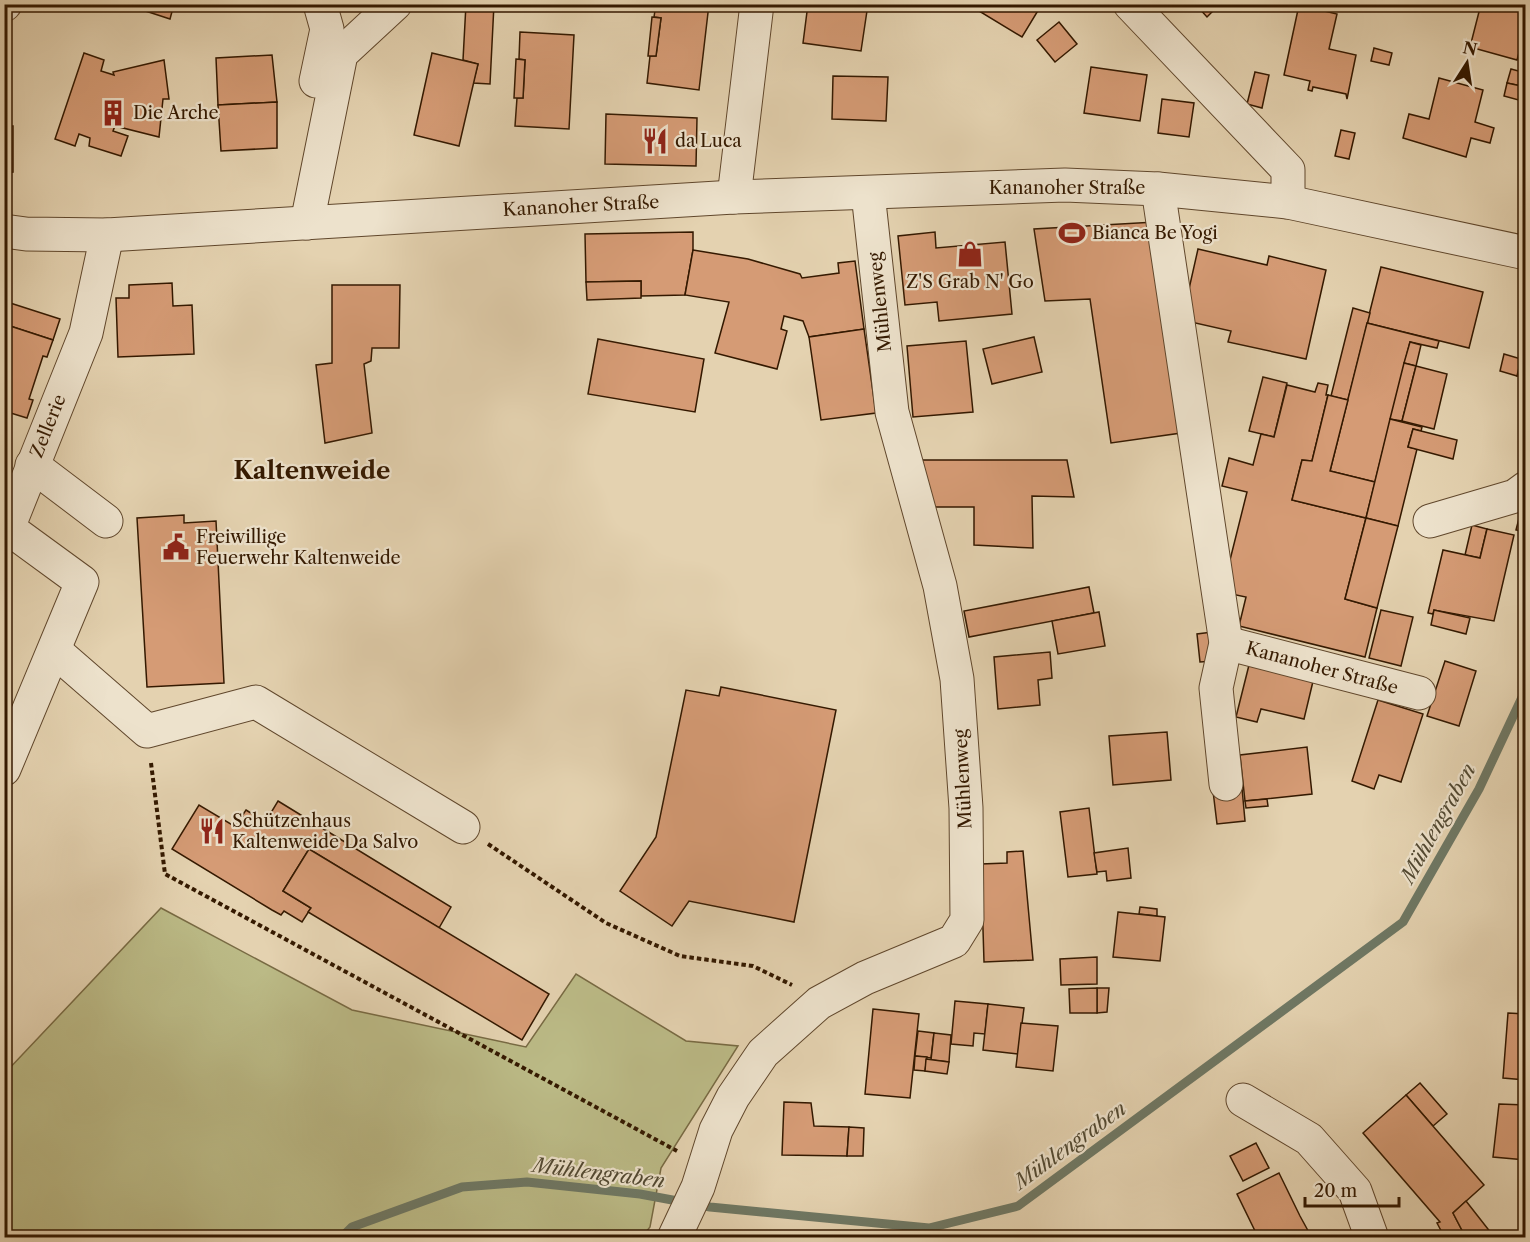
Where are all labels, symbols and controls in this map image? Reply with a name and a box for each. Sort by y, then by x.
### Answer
north arrow [1437,33,1497,93]
text: N [1461,37,1479,60]
building icon: Die Arche [98,98,128,128]
place label: Die Arche [133,102,219,124]
restaurant icon: da Luca [640,126,670,156]
place label: da Luca [675,130,742,152]
street label: Kananoher Straße [989,177,1145,199]
street label: Kananoher Straße [502,191,660,221]
sports icon: Bianca Be Yogi [1057,218,1087,248]
place label: Bianca Be Yogi [1092,222,1218,244]
shop icon: Z'S Grab N' Go [955,239,985,269]
street label: Mühlenweg [864,251,896,353]
place label: Z'S Grab N' Go [906,271,1034,293]
street label: Zellerie [25,391,71,461]
district label: Kaltenweide [234,456,390,485]
place label: Freiwillige Feuerwehr Kaltenweide [196,526,401,569]
public building icon: Freiwillige Feuerwehr Kaltenweide [161,532,191,562]
street label: Kananoher Straße [1243,637,1401,699]
street label: Mühlenweg [949,728,977,830]
water label: Mühlengraben [1394,759,1481,889]
place label: Schützenhaus Kaltenweide Da Salvo [232,810,418,853]
restaurant icon: Schützenhaus Kaltenweide Da Salvo [197,816,227,846]
water label: Mühlengraben [1008,1096,1131,1195]
water label: Mühlengraben [530,1153,666,1193]
scale bar [1305,1170,1400,1208]
text: 20 m [1314,1180,1358,1202]

